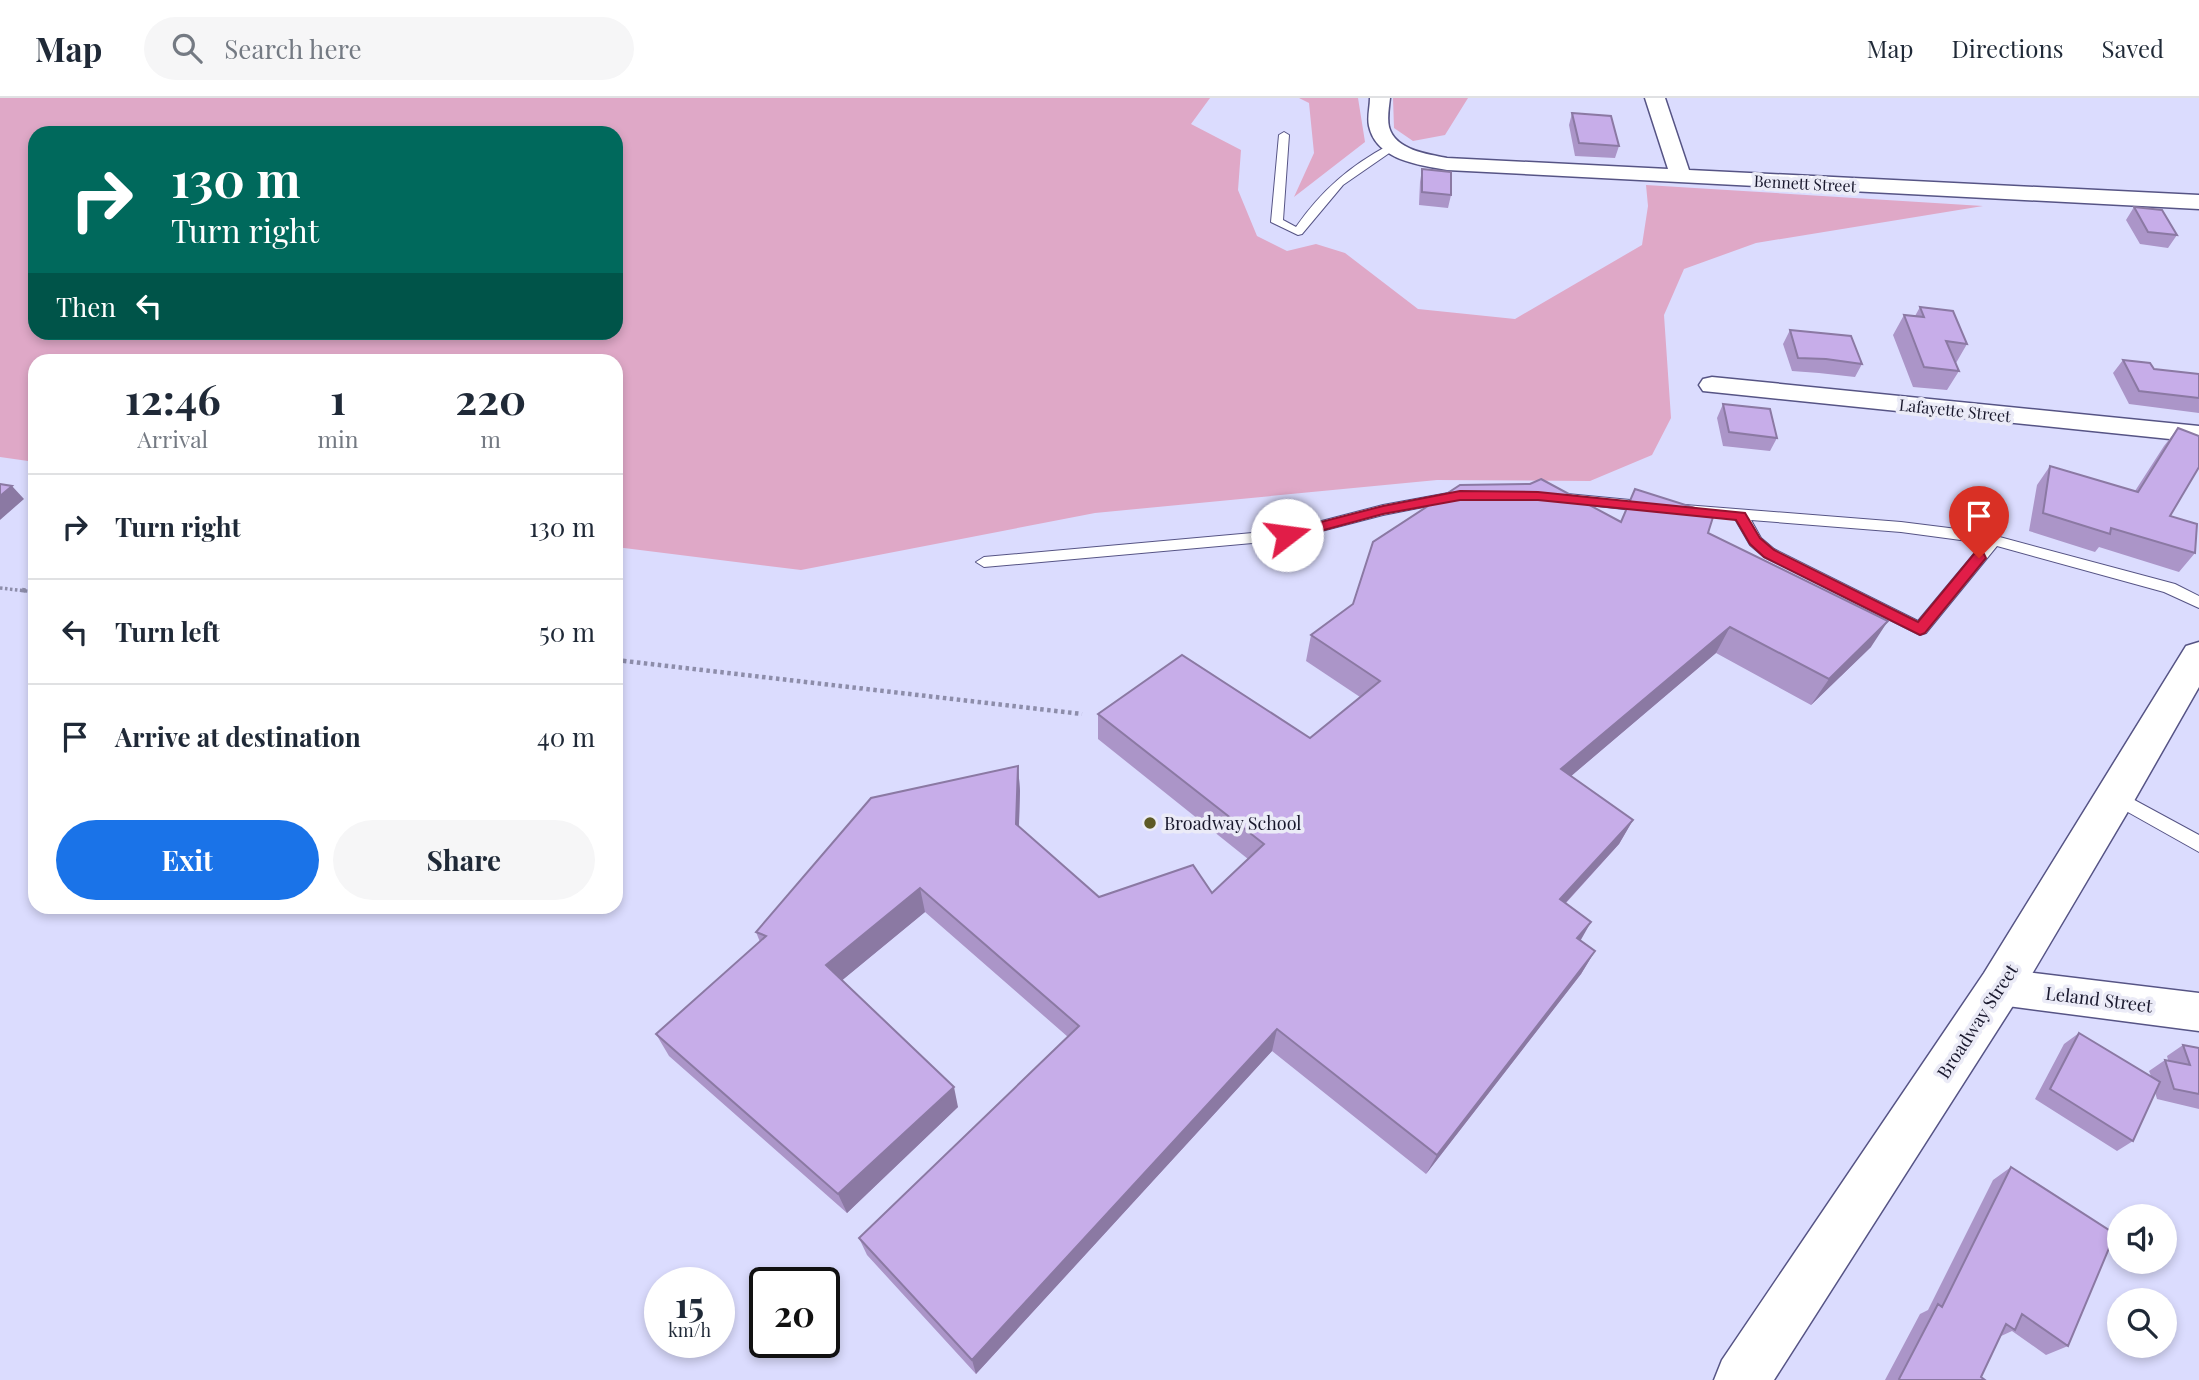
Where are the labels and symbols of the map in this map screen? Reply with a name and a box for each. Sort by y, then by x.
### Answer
street label: Bennett Street [1753,170,1857,196]
street label: Lafayette Street [1898,394,2012,426]
pin [1949,486,2009,558]
position arrow [1250,498,1324,572]
place label: Broadway School [1164,811,1302,835]
marker: Broadway School [1142,815,1158,831]
street label: Broadway Street [1931,959,2023,1083]
street label: Leland Street [2044,981,2155,1018]
speed limit sign: 20 [749,1267,840,1358]

